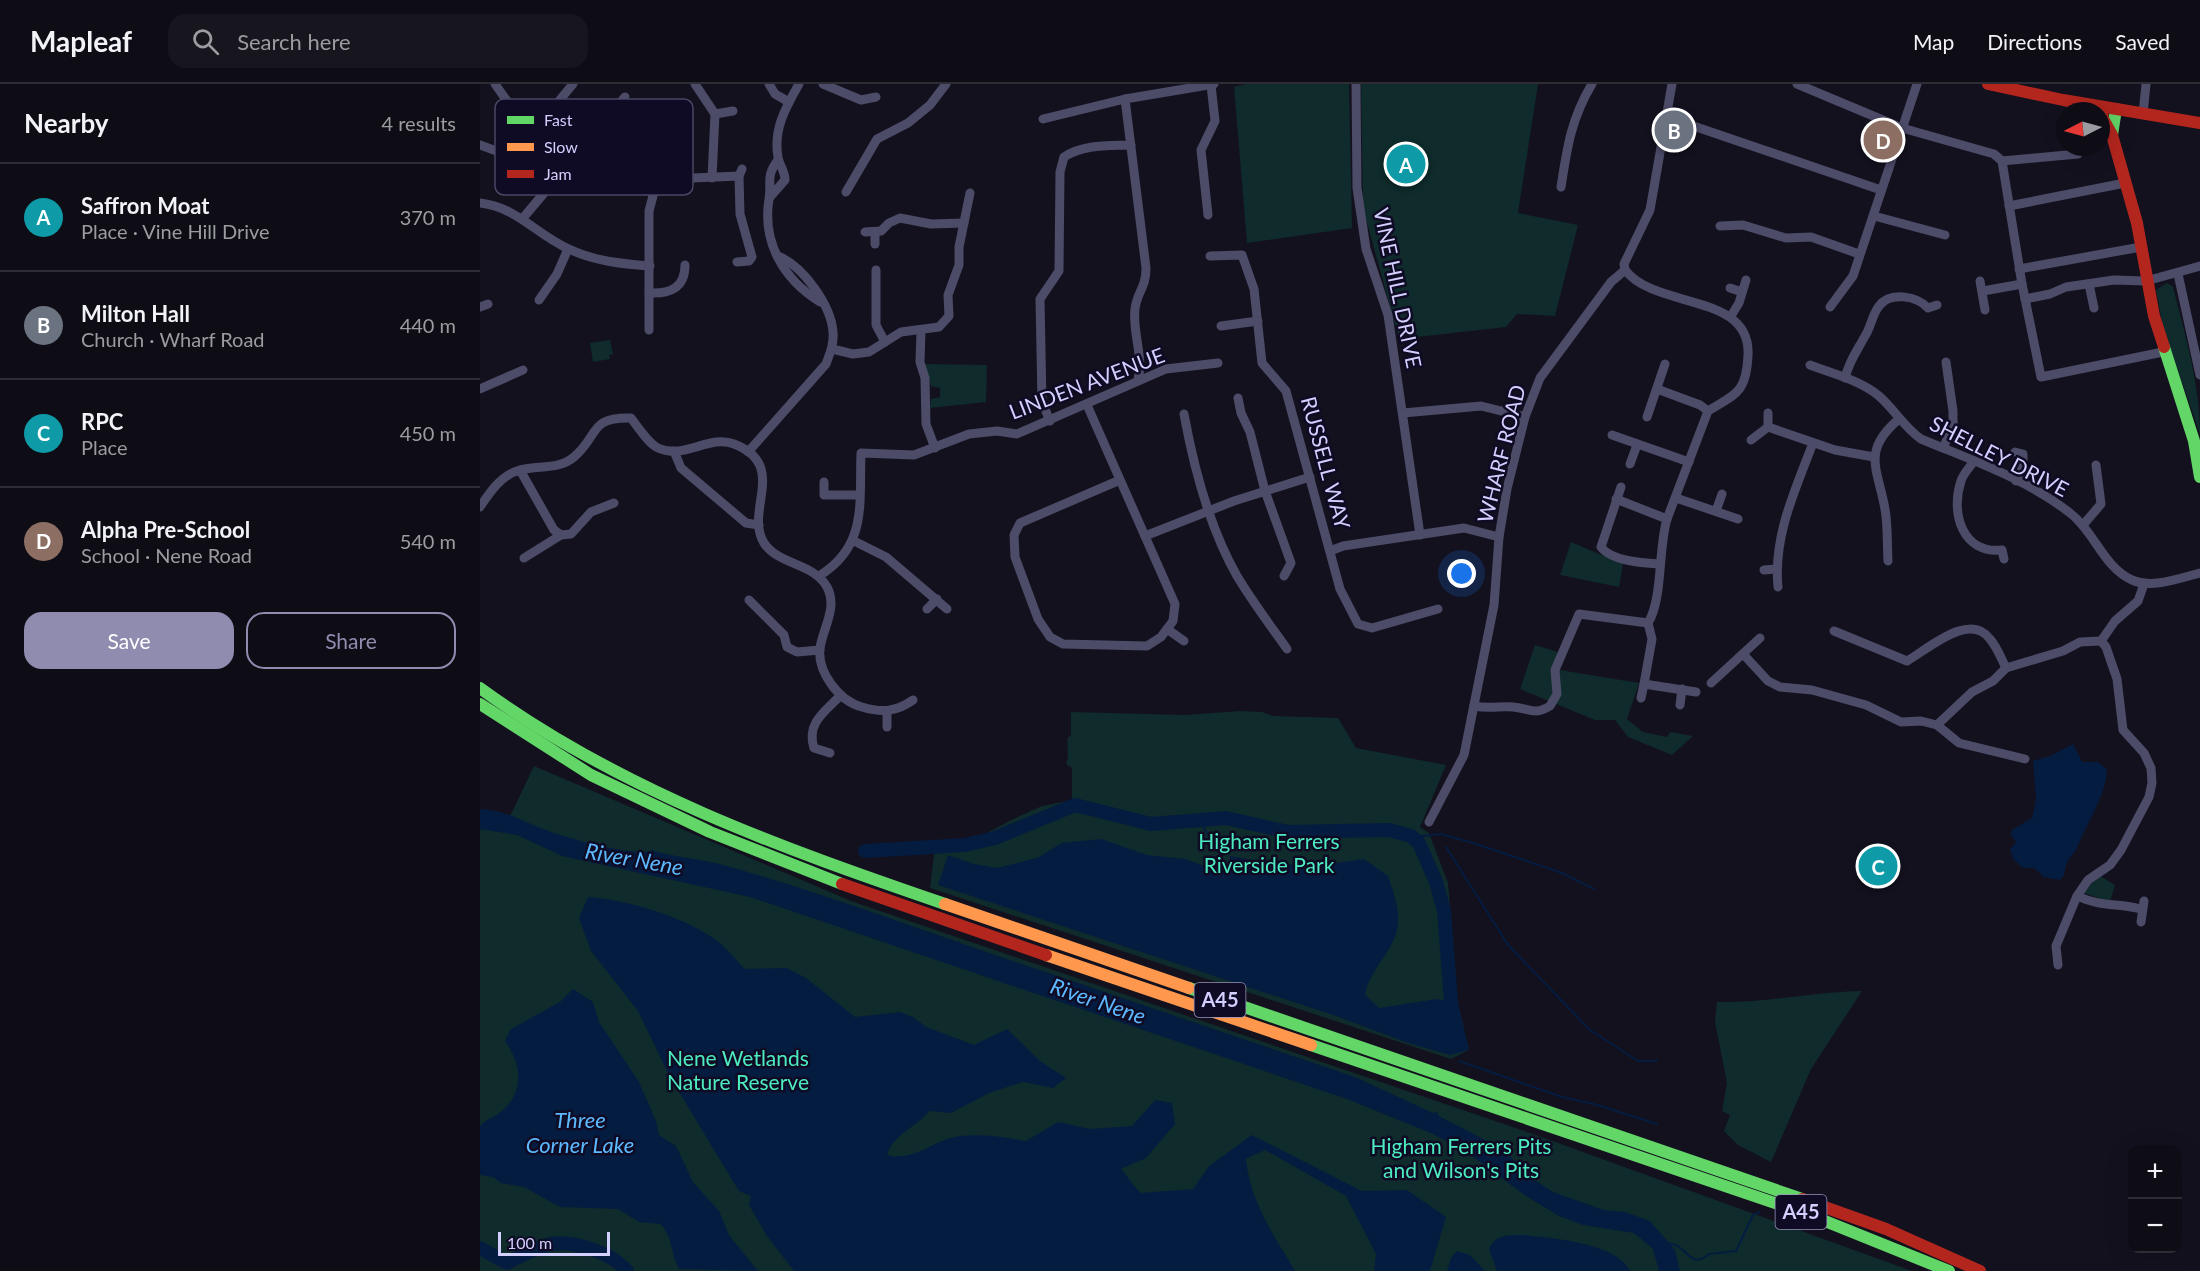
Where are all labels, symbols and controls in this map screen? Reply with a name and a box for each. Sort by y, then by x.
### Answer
search box [168,14,588,68]
text: Mapleaf [30,24,132,58]
icon: search [189,25,222,58]
text: Search here [237,28,351,55]
text: Map [1913,29,1954,54]
text: Directions [1987,29,2082,54]
text: Saved [2115,29,2170,54]
legend [495,99,693,195]
north arrow [2056,102,2110,156]
text: Nearby [24,107,109,139]
pin: B [1654,108,1694,152]
text: Fast [544,110,573,129]
text: 4 results [381,111,456,135]
pin: D [1864,118,1902,162]
text: Slow [544,137,578,156]
pin: A [1386,142,1426,187]
text: Jam [544,164,572,183]
text: Saffron Moat [81,192,209,219]
text: A [37,205,50,229]
text: 370 m [400,205,456,229]
street label: VINE HILL DRIVE [1369,205,1428,370]
text: Place · Vine Hill Drive [81,219,270,243]
text: Milton Hall [81,300,190,327]
text: B [37,313,50,337]
text: 440 m [400,313,456,337]
text: Church · Wharf Road [81,327,265,351]
street label: LINDEN AVENUE [1005,341,1168,424]
street label: WHARF ROAD [1471,382,1530,525]
street label: RUSSELL WAY [1297,394,1356,532]
text: RPC [81,408,123,435]
street label: SHELLEY DRIVE [1926,410,2073,501]
text: C [37,421,50,445]
text: 450 m [400,421,456,445]
text: Place [81,435,128,459]
text: Alpha Pre-School [81,516,250,543]
text: D [36,529,51,553]
text: 540 m [400,529,456,553]
text: School · Nene Road [81,543,252,567]
your location [1447,559,1476,588]
button: Save [24,612,234,669]
button: Share [246,612,456,669]
park label: Higham Ferrers Riverside Park [1198,828,1340,877]
water label: River Nene [583,837,685,880]
pin: C [1858,844,1898,888]
water label: River Nene [1047,972,1149,1029]
road number: A45 [1194,983,1246,1017]
park label: Nene Wetlands Nature Reserve [667,1045,809,1094]
water label: Three Corner Lake [526,1106,634,1158]
park label: Higham Ferrers Pits and Wilson's Pits [1371,1133,1551,1182]
map controls [2128,1145,2182,1253]
button: + [2128,1145,2182,1199]
road number: A45 [1776,1195,1826,1229]
button: − [2128,1199,2182,1253]
scale bar [498,1229,610,1256]
text: 100 m [507,1233,552,1252]

